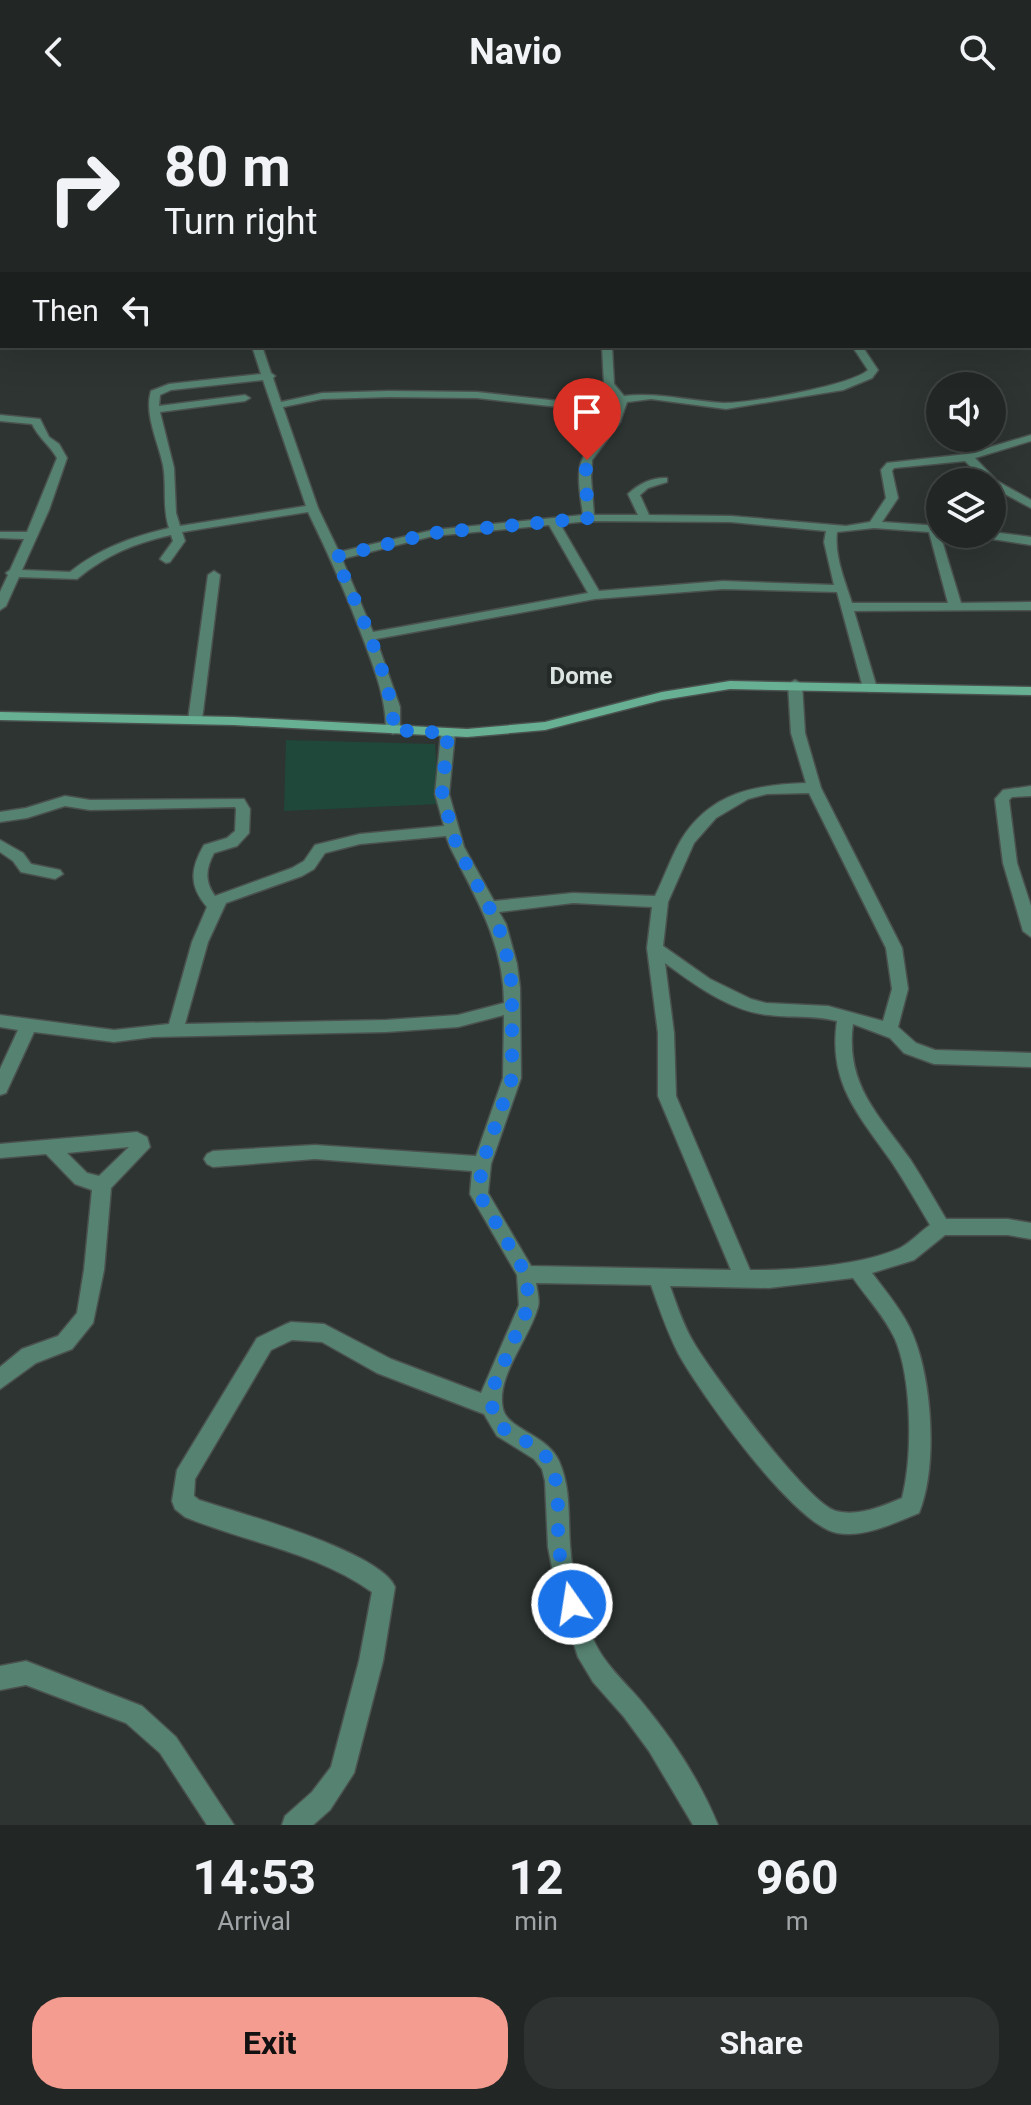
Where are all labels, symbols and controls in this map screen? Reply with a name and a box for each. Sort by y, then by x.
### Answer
icon: back [32,30,76,74]
icon: search [955,30,999,74]
text: Navio [469,31,562,73]
text: 80 m [164,134,291,200]
icon: right [32,136,136,240]
text: Turn right [164,201,317,243]
icon: left [115,288,159,332]
text: Then [32,293,99,328]
map controls [926,372,1006,548]
button: sound [926,372,1006,452]
pin [553,378,621,460]
icon: arrive [565,390,609,434]
button: layers [926,468,1006,548]
district label: Dome [550,662,612,690]
position arrow [530,1562,614,1646]
text: 14:53 [192,1849,316,1906]
text: 12 [508,1849,564,1906]
text: 960 [756,1849,839,1906]
text: Arrival [217,1906,291,1936]
text: min [514,1906,558,1936]
text: m [786,1906,809,1936]
button: Exit [32,1997,508,2089]
button: Share [524,1997,999,2089]

